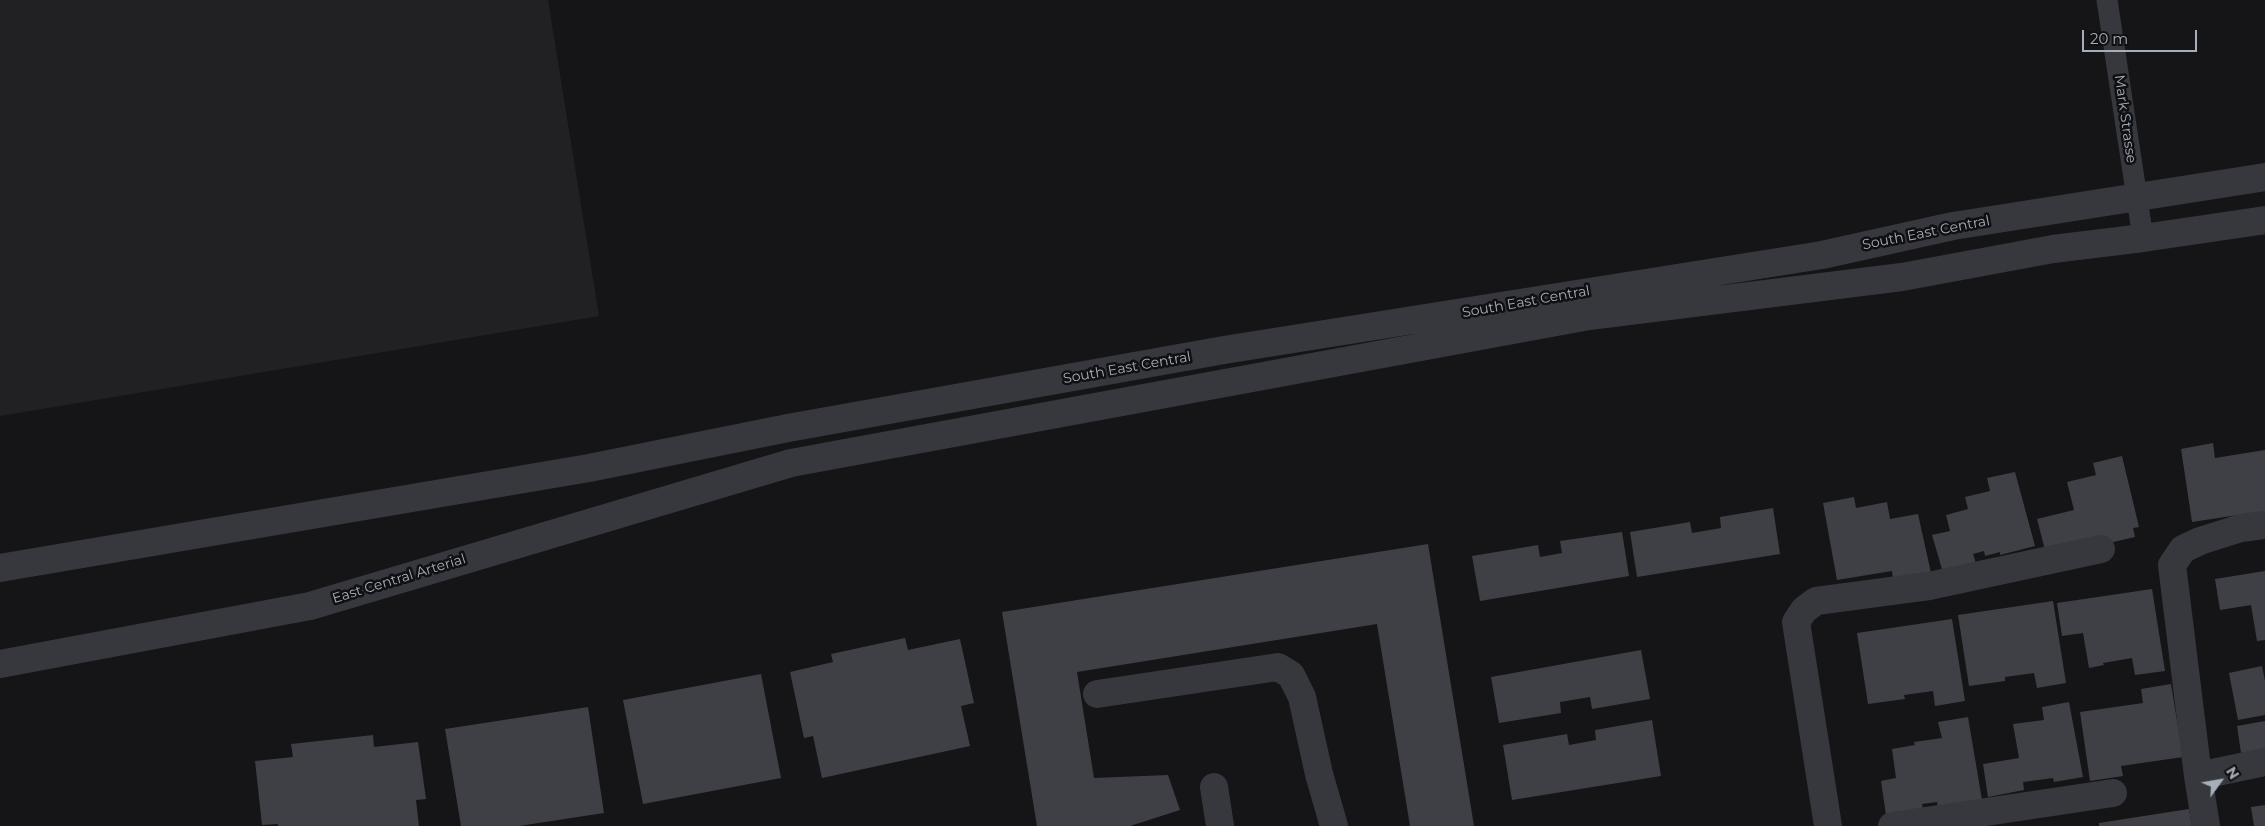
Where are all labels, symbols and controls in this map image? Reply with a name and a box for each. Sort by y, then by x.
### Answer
scale bar [2085,20,2200,52]
text: 20 m [2090,29,2128,48]
street label: Mark Strasse [2110,74,2140,164]
street label: South East Central [1861,212,1991,254]
street label: South East Central [1461,282,1591,322]
street label: South East Central [1062,348,1192,388]
street label: East Central Arterial [330,551,468,607]
north arrow [2195,756,2245,806]
text: N [2222,763,2243,783]

